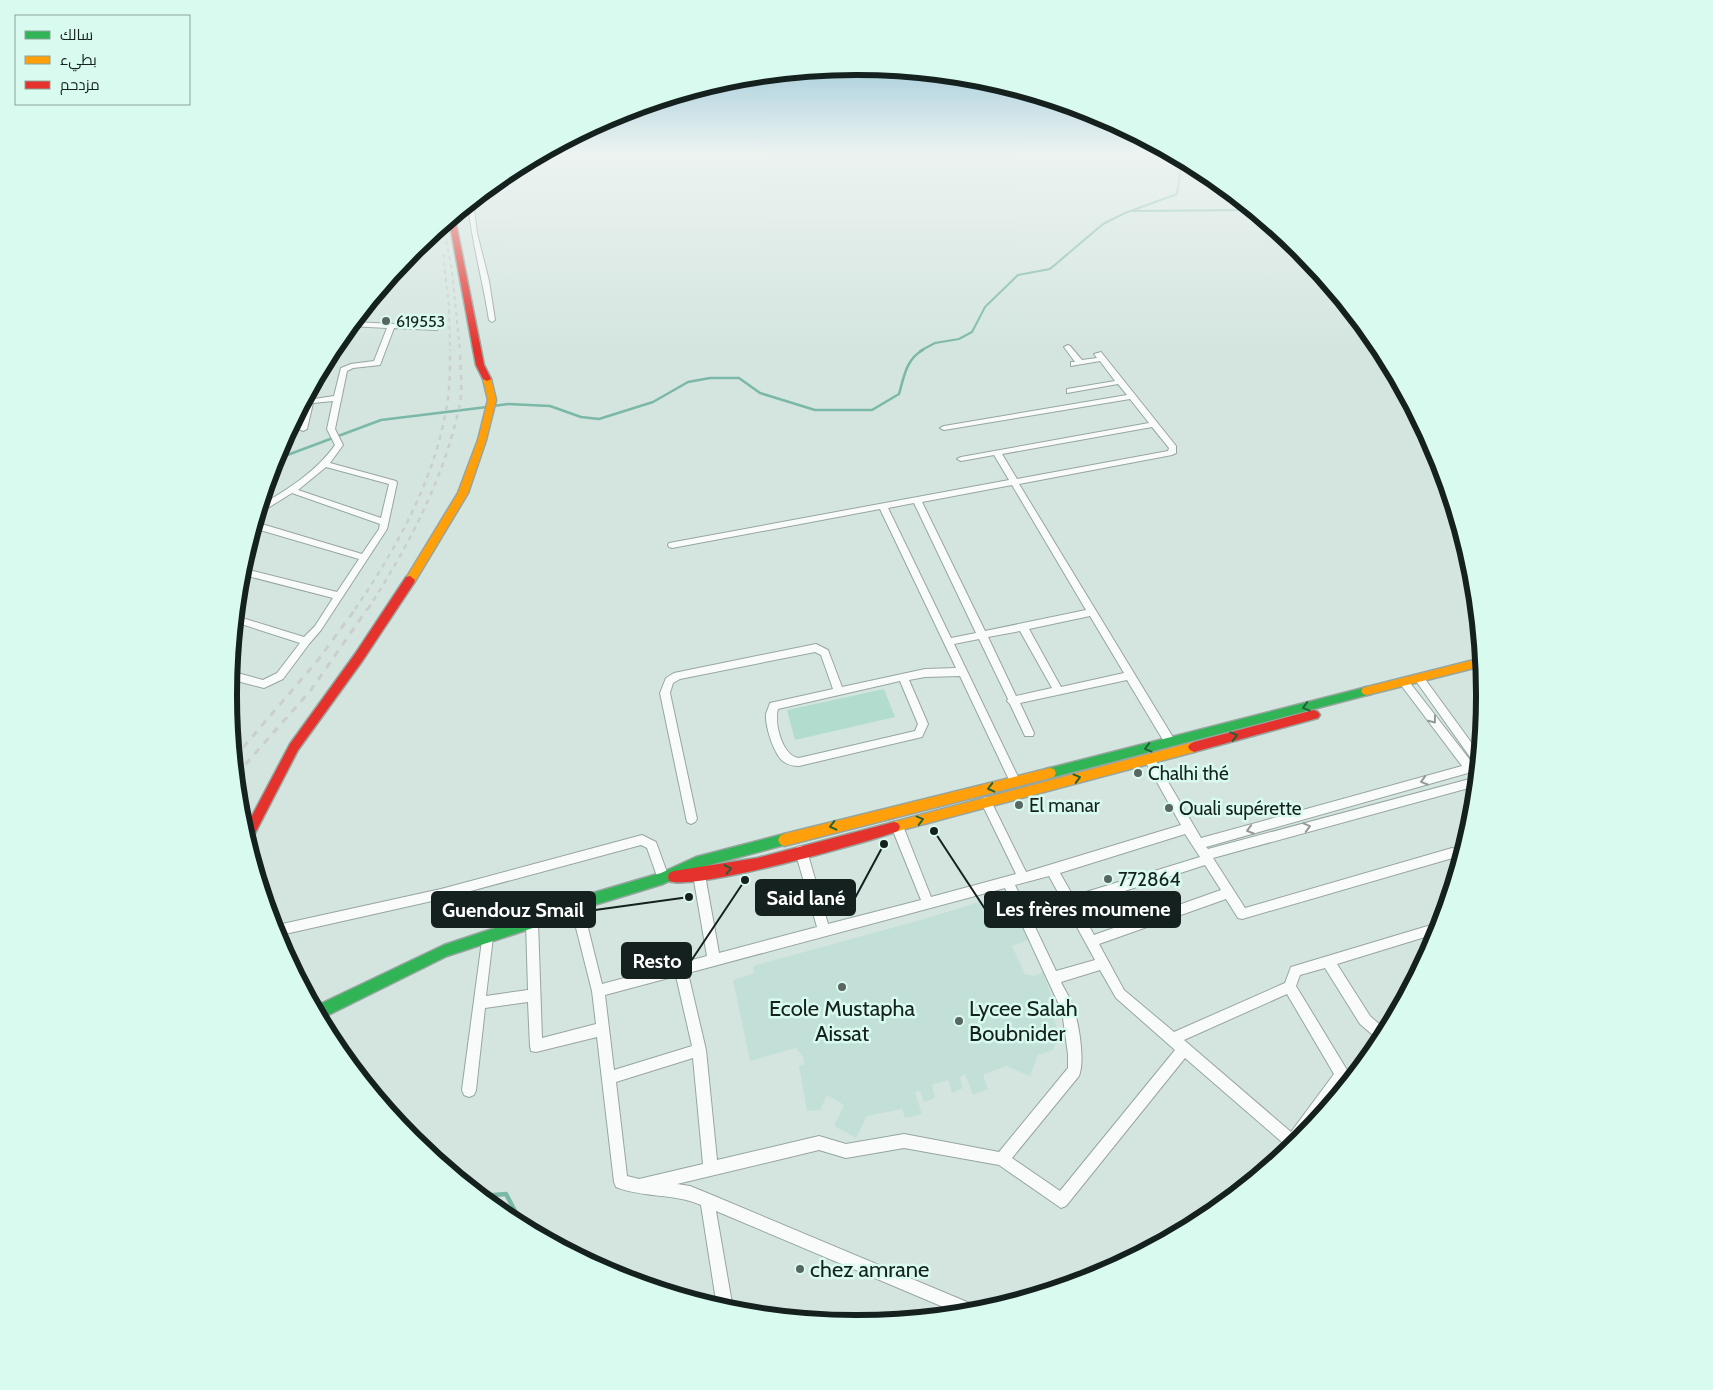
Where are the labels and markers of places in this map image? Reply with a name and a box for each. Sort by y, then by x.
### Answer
place label: 619553 [396,312,445,331]
marker: 619553 [380,315,392,327]
place label: Chalhi thé [1148,762,1229,785]
marker: Chalhi thé [1132,767,1144,779]
place label: El manar [1029,794,1100,817]
place label: Ouali supérette [1179,797,1302,820]
marker: El manar [1013,799,1025,811]
marker: Ouali supérette [1163,802,1175,814]
place label: 772864 [1118,868,1180,891]
marker: 772864 [1102,873,1114,885]
callout: Said lané [756,880,855,915]
callout: Guendouz Smail [432,892,595,927]
callout: Les frères moumene [985,892,1180,927]
callout: Resto [622,943,691,978]
marker: Ecole Mustapha Aissat [836,981,848,993]
place label: Ecole Mustapha Aissat [769,995,915,1047]
place label: Lycee Salah Boubnider [969,995,1078,1047]
marker: Lycee Salah Boubnider [953,1015,965,1027]
place label: chez amrane [810,1256,929,1283]
marker: chez amrane [794,1263,806,1275]

